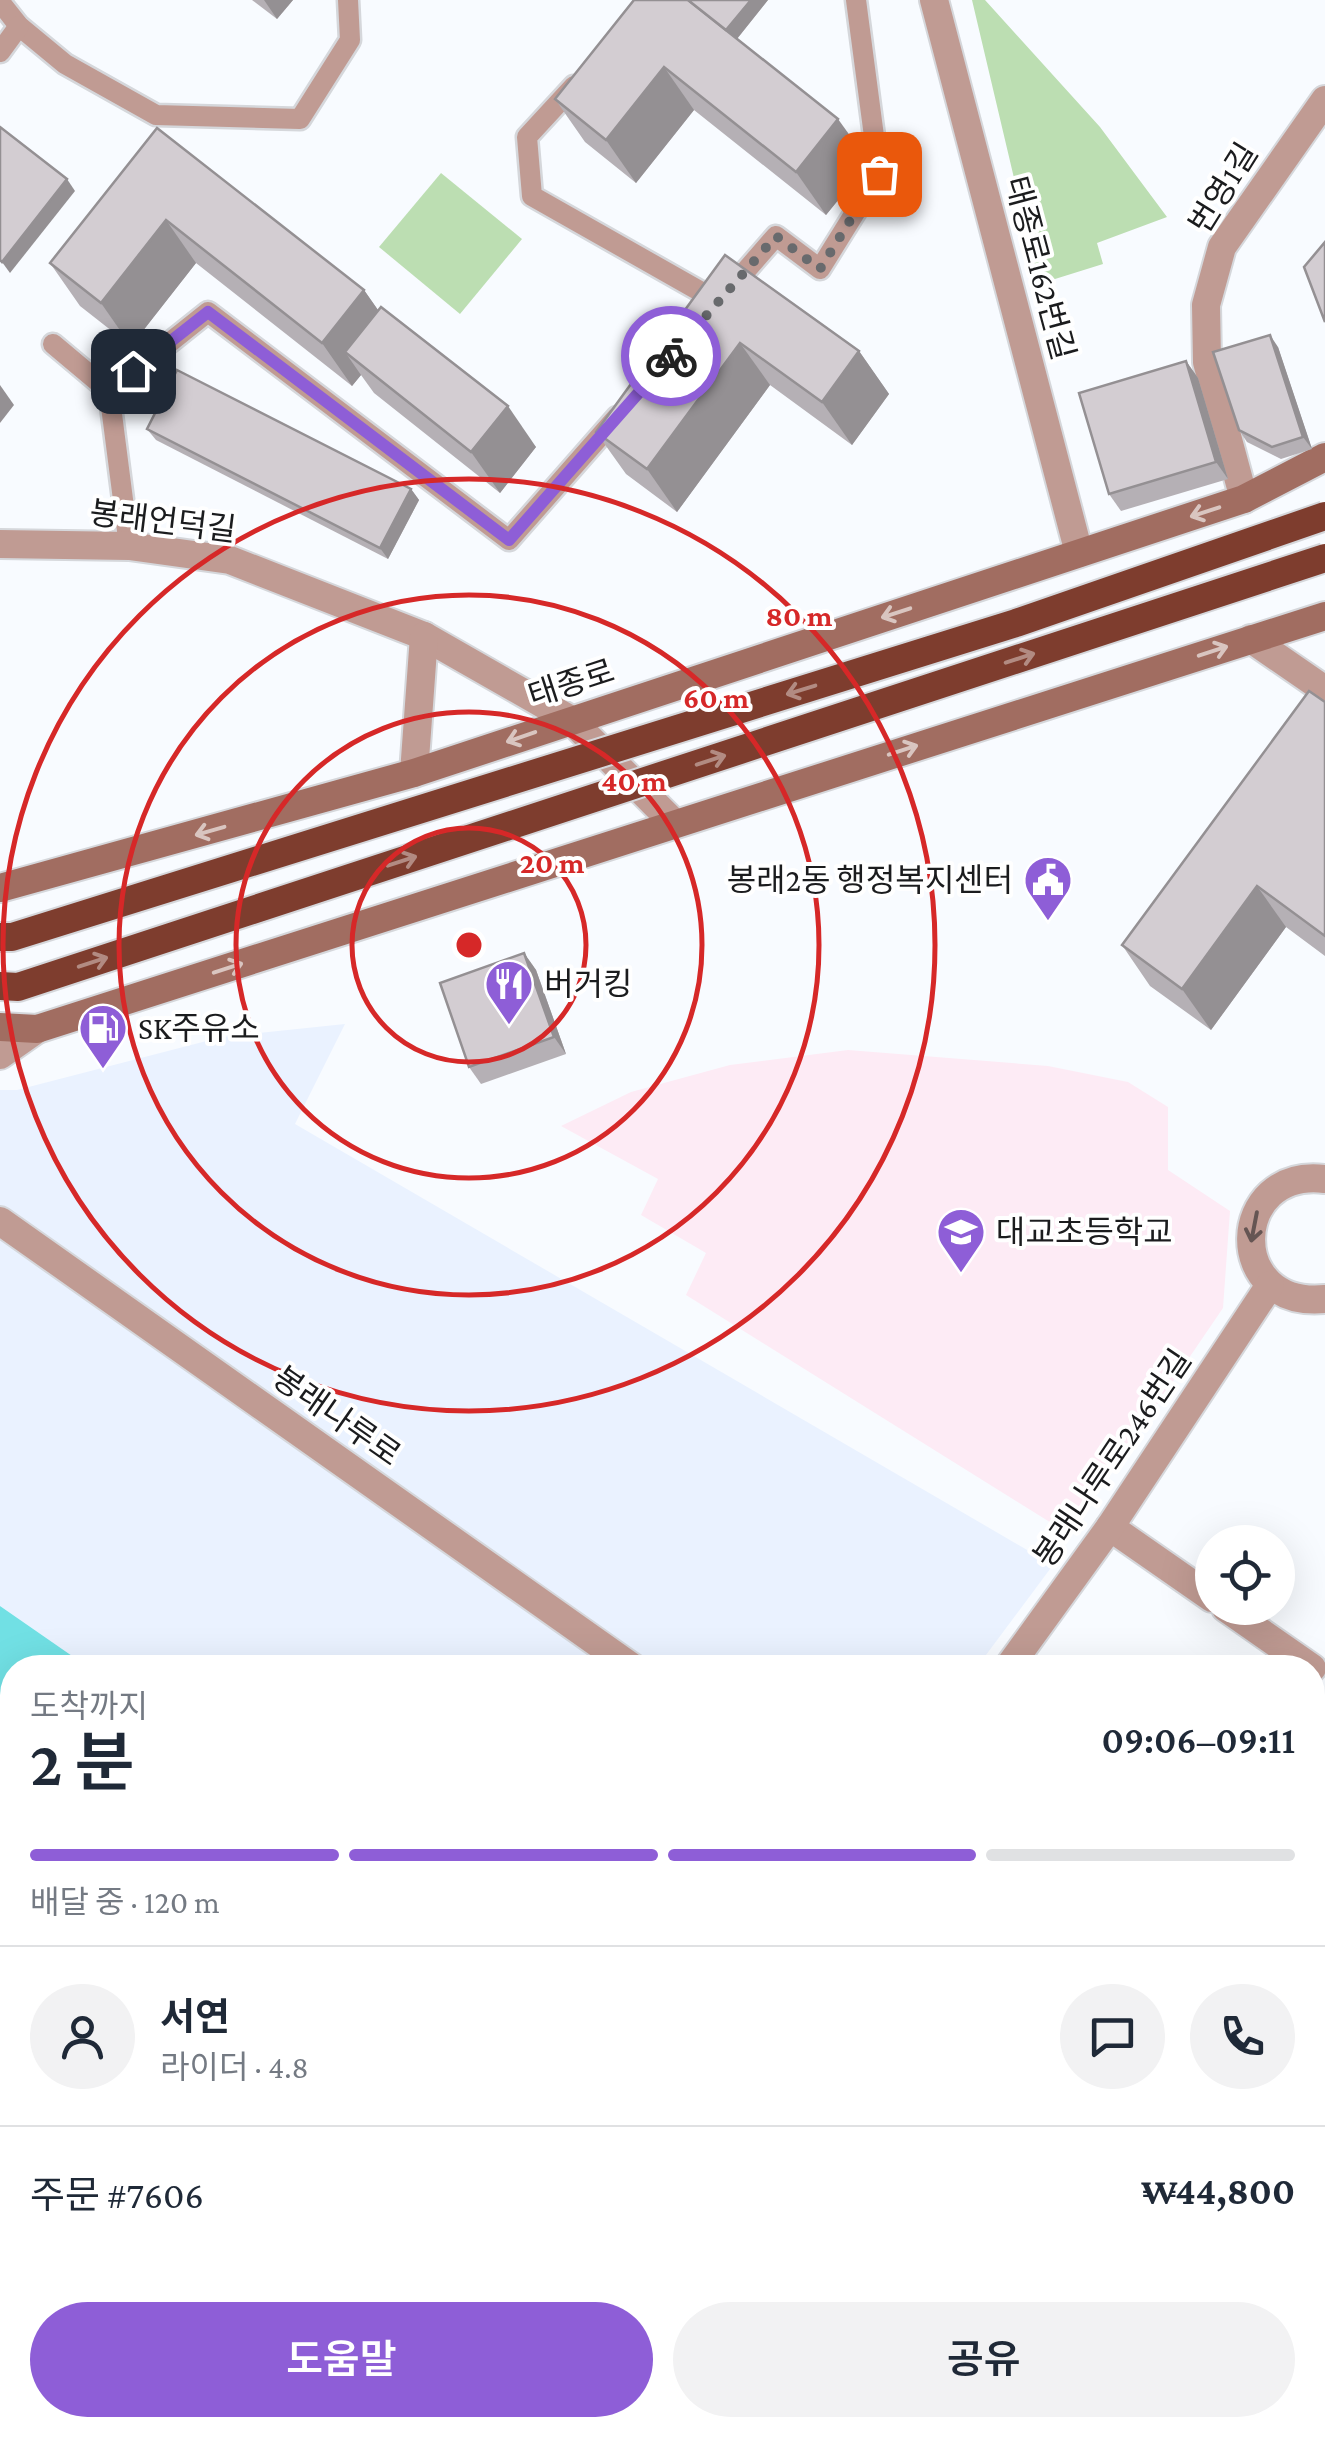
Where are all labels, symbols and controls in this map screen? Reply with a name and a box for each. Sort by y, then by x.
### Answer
pin [837,132,922,217]
street label: 번영1길 [1182,137,1264,239]
icon: bag [852,147,907,202]
street label: 태종로162번길 [998,172,1082,364]
courier [621,306,721,406]
pin [91,329,176,414]
icon: bike [644,329,699,384]
icon: home [106,344,161,399]
street label: 봉래언덕길 [88,494,238,548]
one-way arrow [1190,504,1221,522]
text: 80 m [766,599,833,632]
one-way arrow [881,606,912,624]
one-way arrow [1197,641,1228,659]
one-way arrow [1004,648,1035,666]
street label: 태종로 [523,652,619,714]
text: 60 m [683,681,749,714]
one-way arrow [786,682,817,700]
one-way arrow [505,729,537,747]
one-way arrow [887,740,919,758]
one-way arrow [695,749,727,767]
text: 40 m [601,764,667,797]
one-way arrow [195,822,226,841]
text: 20 m [520,846,585,879]
one-way arrow [386,850,418,868]
public building icon: 봉래2동 행정복지센터 [1022,854,1074,922]
place label: 봉래2동 행정복지센터 [727,862,1013,898]
centre of rings [451,927,487,963]
one-way arrow [77,952,109,970]
one-way arrow [211,957,243,975]
restaurant icon: 버거킹 [483,958,535,1026]
place label: 버거킹 [544,966,632,1002]
fuel station icon: SK주유소 [77,1002,129,1070]
place label: SK주유소 [138,1010,260,1046]
school or university icon: 대교초등학교 [935,1206,987,1274]
one-way arrow [1244,1211,1263,1243]
place label: 대교초등학교 [996,1214,1173,1250]
street label: 봉래나루로246번길 [1026,1343,1198,1573]
street label: 봉래나루로 [266,1359,408,1473]
map controls [1195,1525,1295,1625]
button: locate [1195,1525,1295,1625]
text: 도착까지 [30,1688,148,1724]
text: 09:06–09:11 [1101,1719,1295,1761]
text: 2 분 [30,1727,134,1799]
text: 배달 중 · 120 m [30,1884,220,1920]
button: person [30,1984,135,2089]
button: chat [1060,1984,1165,2089]
button: phone [1190,1984,1295,2089]
text: 서연 [160,1996,230,2038]
text: 라이더 · 4.8 [160,2049,309,2085]
text: ₩44,800 [1141,2170,1295,2212]
text: 주문 #7606 [30,2174,204,2216]
button: 도움말 [30,2302,653,2417]
button: 공유 [673,2302,1295,2417]

